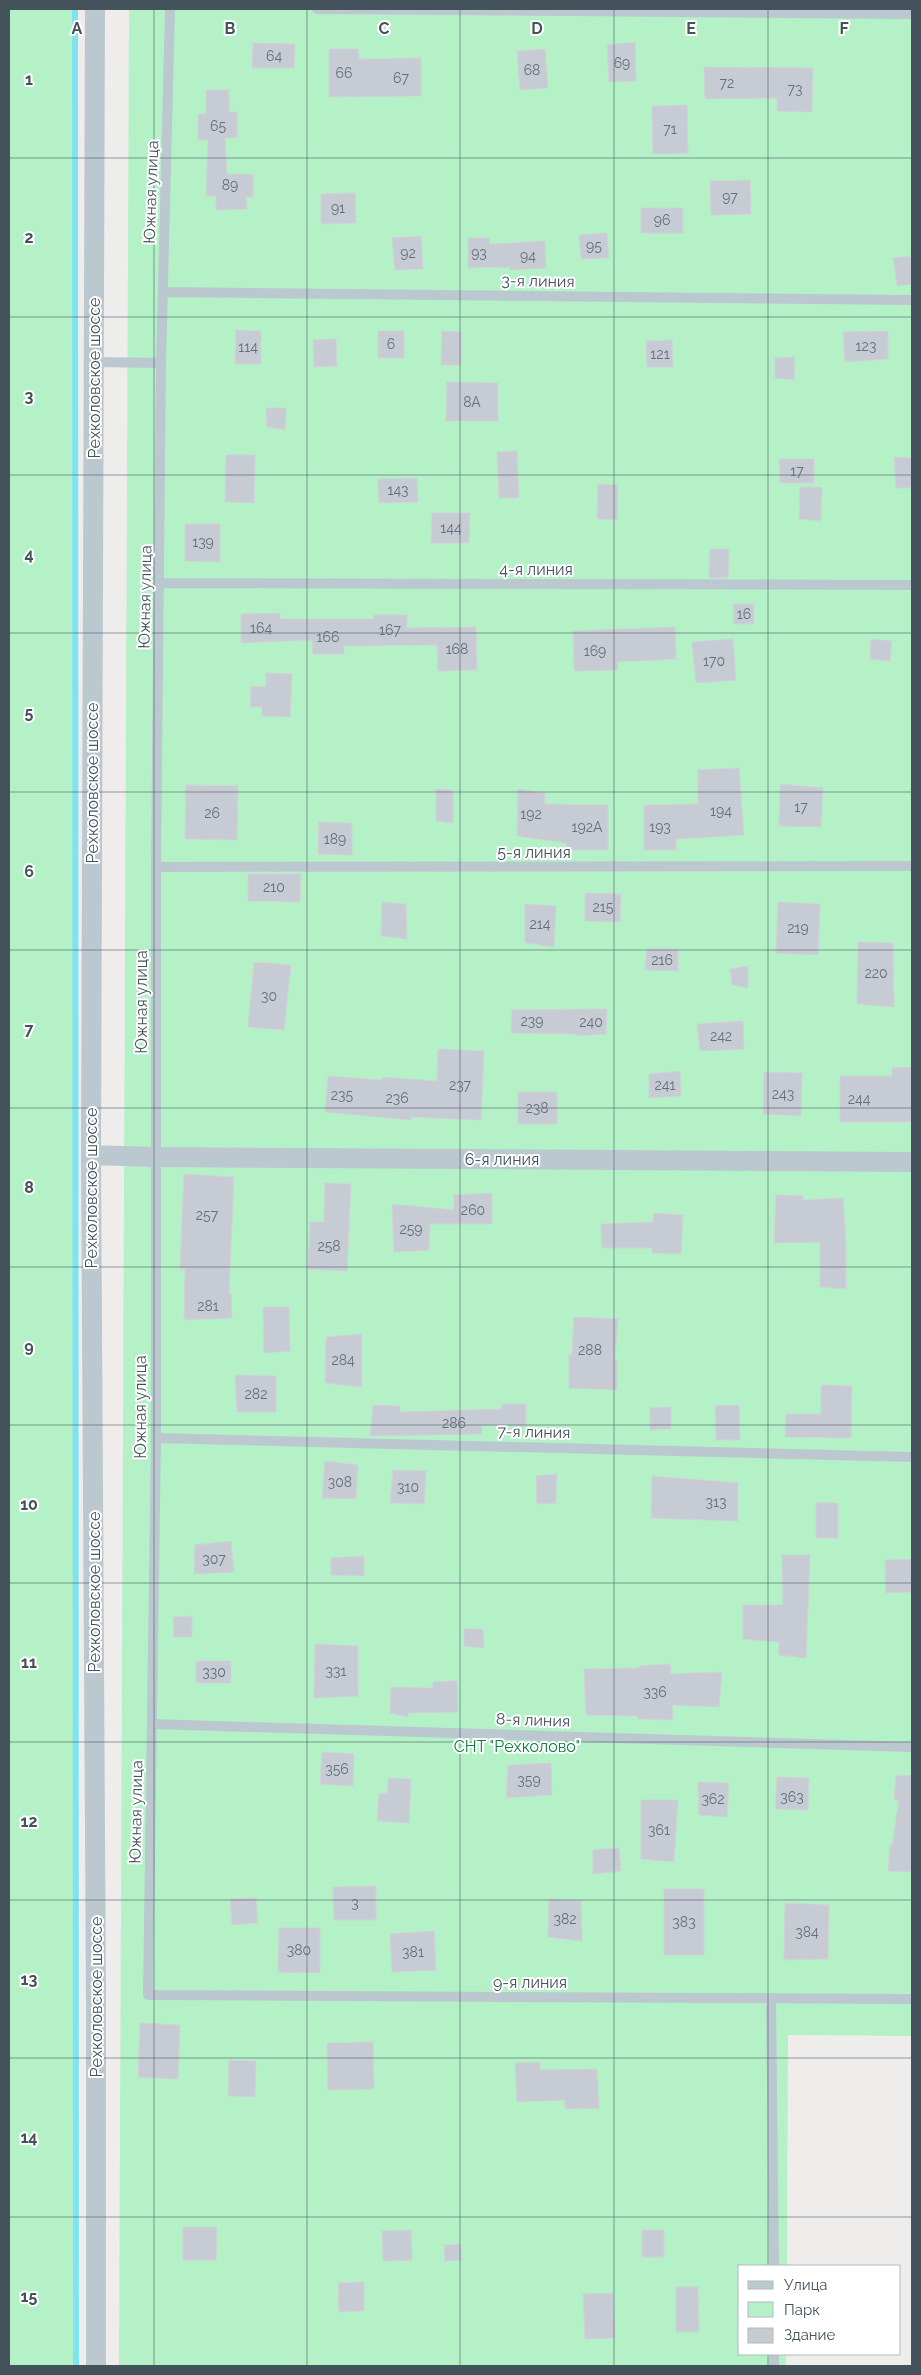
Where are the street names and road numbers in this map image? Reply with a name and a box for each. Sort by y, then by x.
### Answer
street label: Южная улица [140,140,162,244]
street label: 3-я линия [501,271,575,291]
street label: Рехколовское шоссе [85,298,104,458]
street label: Южная улица [135,545,155,649]
street label: 4-я линия [499,560,573,579]
street label: Рехколовское шоссе [83,703,102,863]
street label: 5-я линия [497,843,571,862]
street label: Южная улица [132,950,151,1054]
street label: Рехколовское шоссе [82,1108,101,1268]
street label: 6-я линия [465,1150,539,1169]
street label: Южная улица [131,1355,150,1459]
street label: 7-я линия [497,1422,571,1442]
street label: Рехколовское шоссе [85,1512,104,1672]
street label: 8-я линия [496,1709,570,1731]
street label: Южная улица [126,1760,146,1864]
street label: Рехколовское шоссе [87,1917,106,2077]
street label: 9-я линия [493,1973,567,1992]

